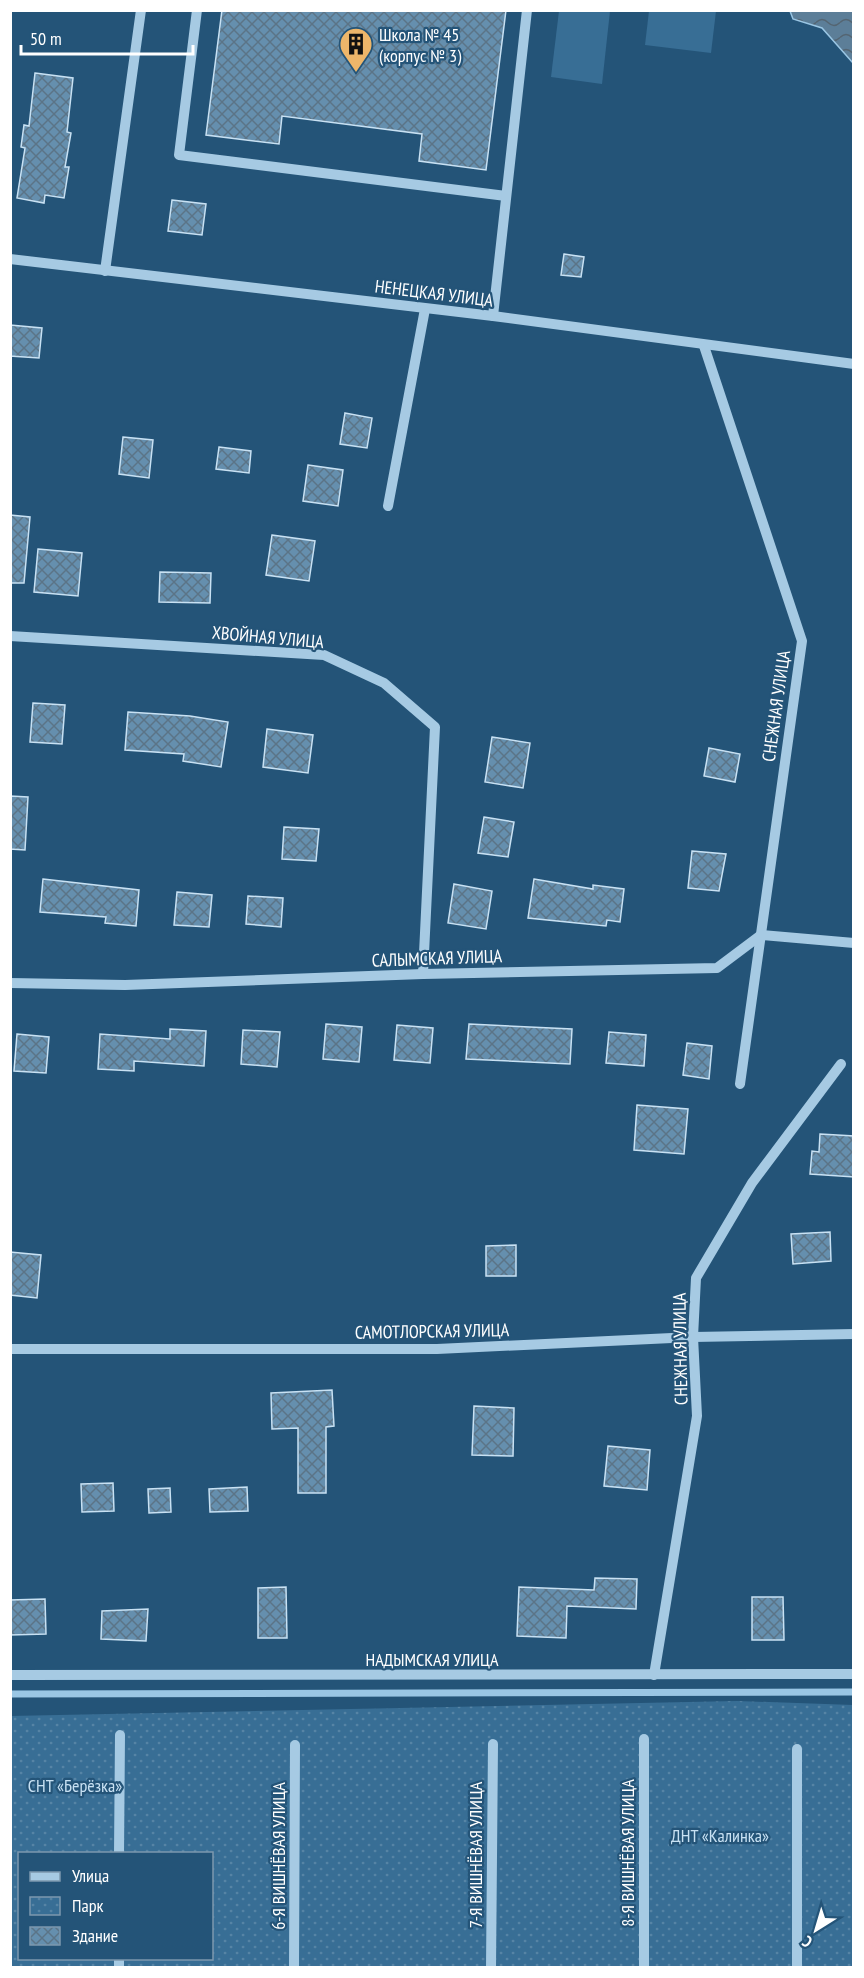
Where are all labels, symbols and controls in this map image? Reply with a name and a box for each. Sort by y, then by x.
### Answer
scale bar [21,18,194,56]
place label: Школа № 45 (корпус № 3) [379,23,462,67]
building icon: Школа № 45 (корпус № 3) [338,26,374,73]
text: 50 m [30,27,62,50]
street label: НЕНЕЦКАЯ УЛИЦА [374,274,495,312]
street label: ХВОЙНАЯ УЛИЦА [211,621,325,653]
street label: СНЕЖНАЯ УЛИЦА [757,648,795,763]
street label: САЛЫМСКАЯ УЛИЦА [371,944,503,972]
street label: СНЕЖНАЯ УЛИЦА [668,1292,692,1405]
street label: САМОТЛОРСКАЯ УЛИЦА [355,1318,510,1344]
street label: НАДЫМСКАЯ УЛИЦА [366,1648,499,1671]
park label: СНТ «Берёзка» [28,1774,122,1797]
street label: 8-Я ВИШНЁВАЯ УЛИЦА [616,1779,639,1927]
street label: 7-Я ВИШНЁВАЯ УЛИЦА [464,1781,487,1928]
street label: 6-Я ВИШНЁВАЯ УЛИЦА [267,1782,290,1930]
park label: ДНТ «Калинка» [671,1824,769,1847]
legend [18,1852,213,1960]
text: Улица [72,1864,109,1887]
text: Парк [72,1894,103,1917]
north arrow [786,1900,846,1960]
text: Здание [72,1924,118,1947]
text: С [797,1931,816,1952]

